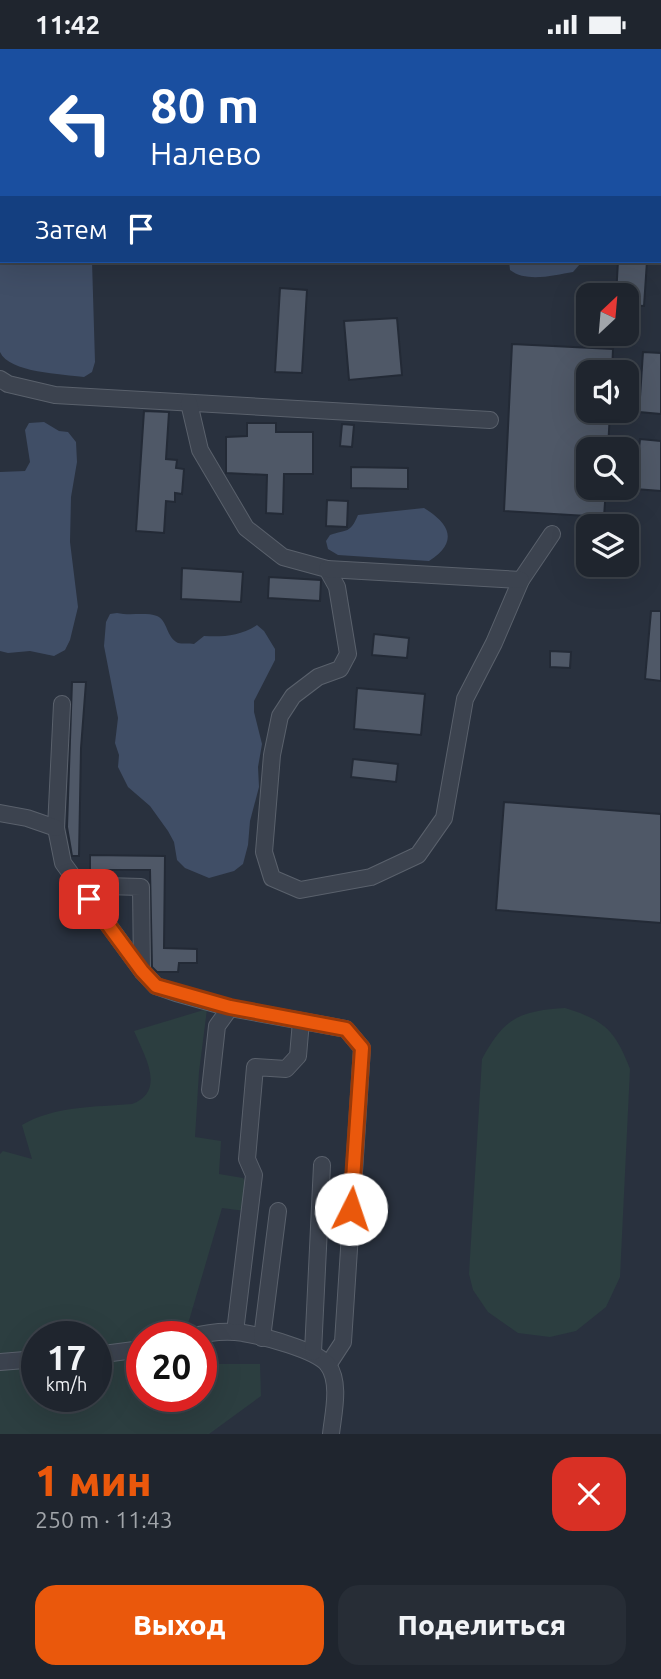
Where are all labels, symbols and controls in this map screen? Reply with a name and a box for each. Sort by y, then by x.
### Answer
text: 11:42 [35,10,100,39]
icon: left [35,77,126,168]
text: 80 m [150,77,259,132]
text: Налево [150,135,262,171]
icon: arrive [122,210,160,248]
text: Затем [35,215,108,244]
north arrow [576,283,639,347]
map controls [576,283,639,577]
button: sound [576,360,639,423]
button: search [576,437,639,500]
button: layers [576,514,639,577]
pin [59,869,119,929]
icon: arrive [70,880,108,918]
position arrow [314,1172,388,1246]
speed limit sign: 20 [126,1321,217,1412]
text: 17 [47,1337,86,1377]
text: km/h [46,1374,87,1394]
text: 1 мин [35,1457,152,1504]
button: close [552,1457,626,1531]
text: 250 m · 11:43 [35,1507,173,1532]
button: Выход [35,1585,324,1665]
button: Поделиться [338,1585,626,1665]

